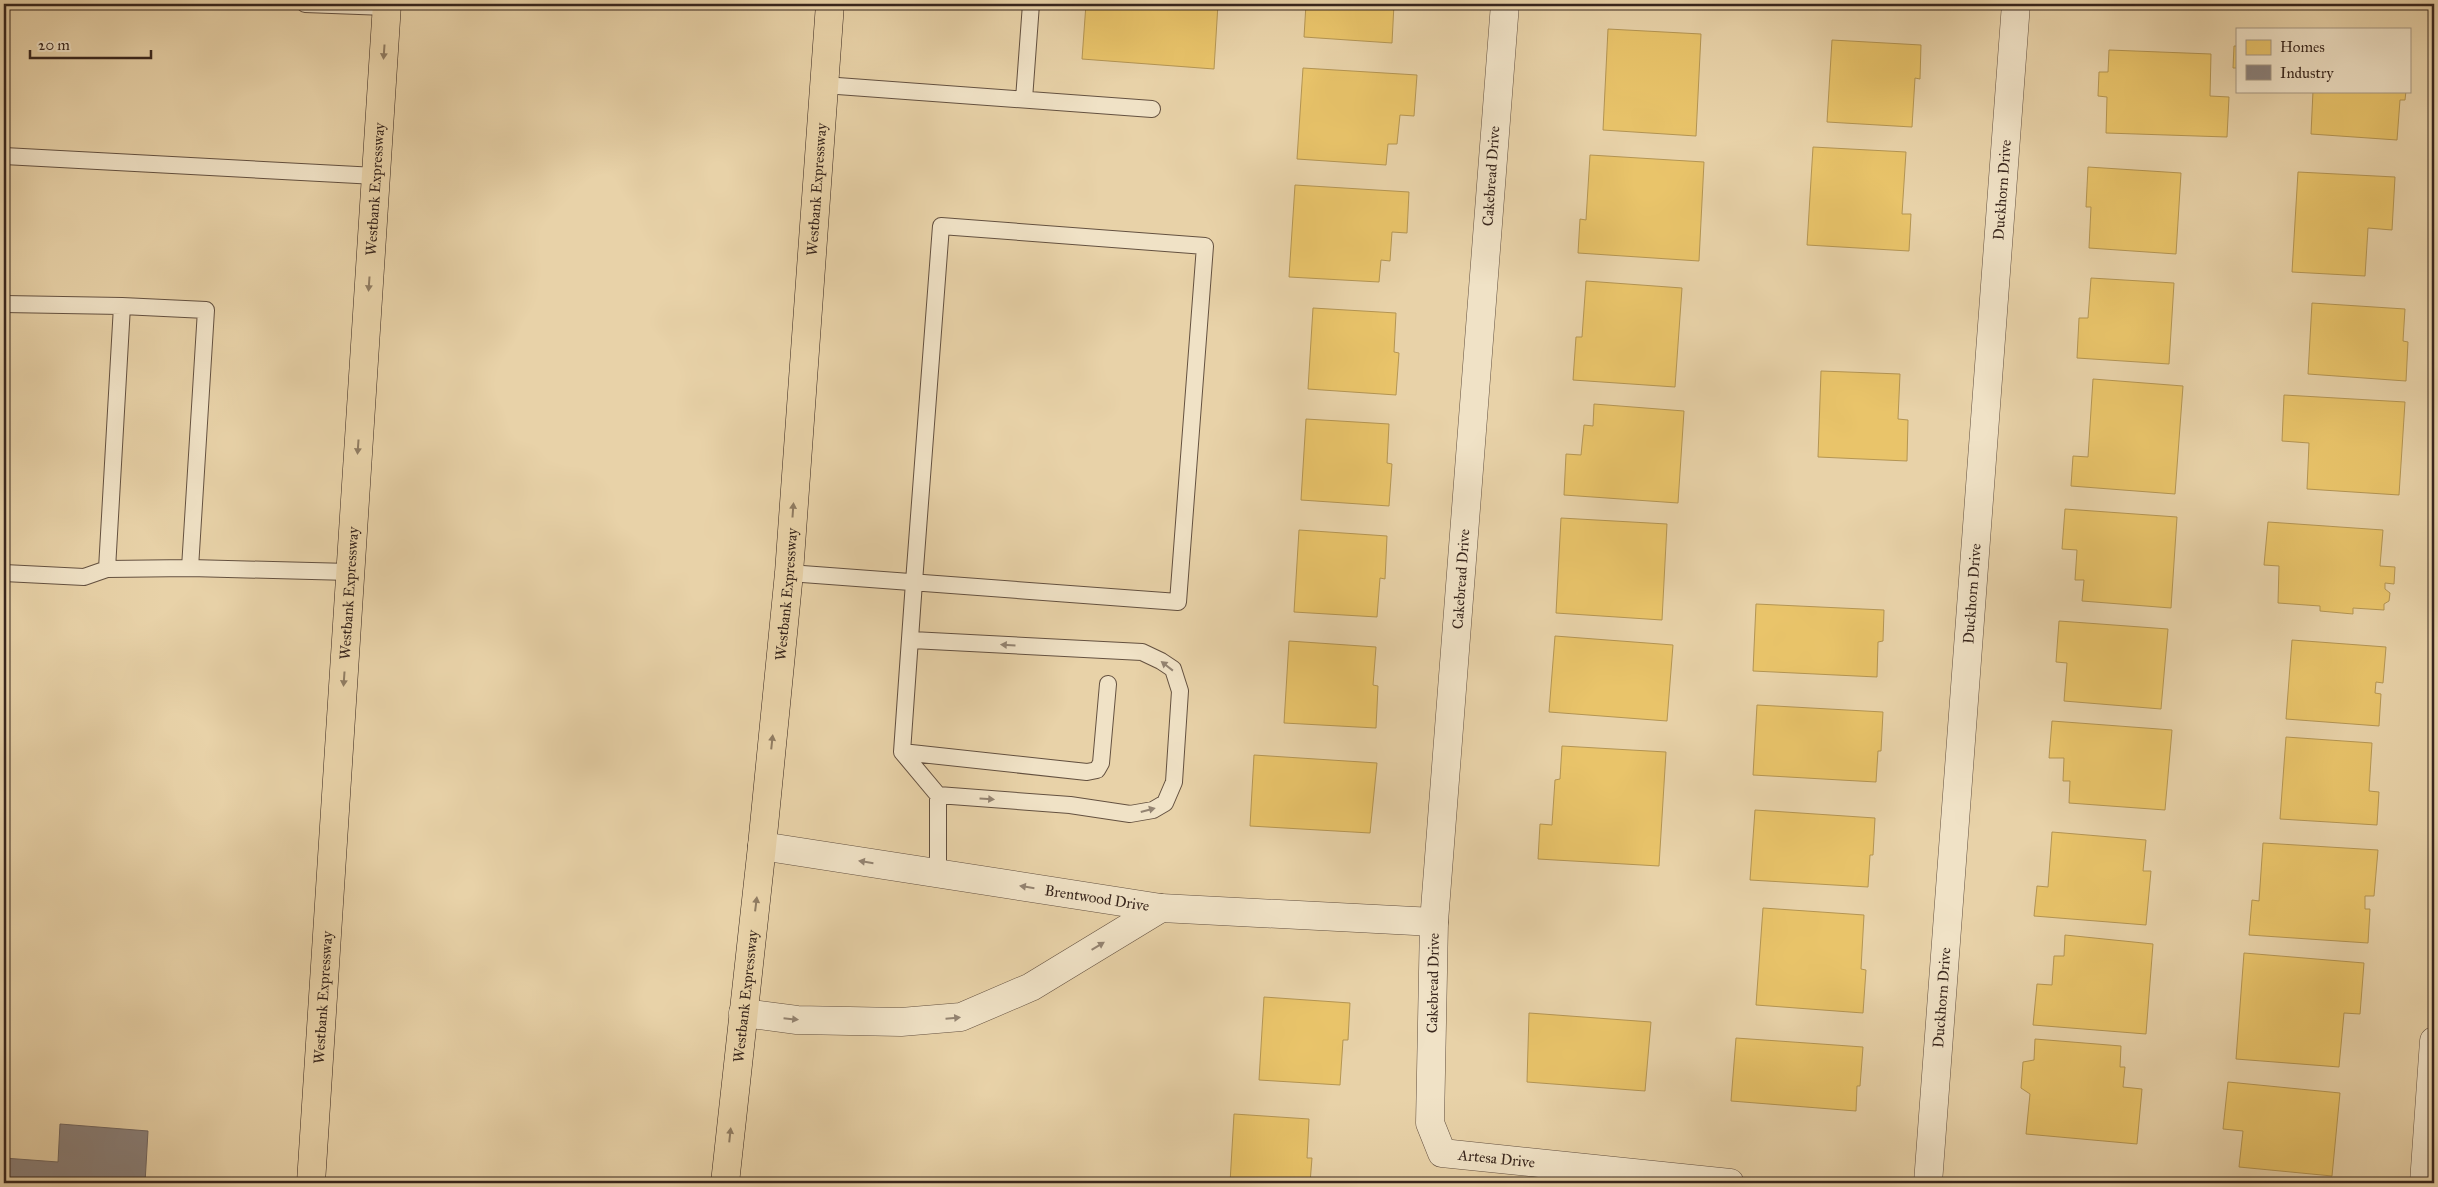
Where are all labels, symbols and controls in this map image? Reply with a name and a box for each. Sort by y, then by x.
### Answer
scale bar [30,28,151,60]
legend [2236,28,2410,92]
text: 20 m [38,36,70,54]
text: Homes [2280,38,2325,56]
one-way arrow [379,45,387,61]
text: Industry [2280,64,2334,82]
street label: Westbank Expressway [362,121,388,256]
street label: Westbank Expressway [803,121,830,256]
street label: Cakebread Drive [1479,125,1503,227]
street label: Duckhorn Drive [1989,139,2015,241]
one-way arrow [364,277,372,293]
one-way arrow [354,439,362,455]
one-way arrow [790,502,798,518]
street label: Westbank Expressway [336,525,362,660]
street label: Westbank Expressway [771,526,801,661]
street label: Cakebread Drive [1449,528,1473,630]
street label: Duckhorn Drive [1959,543,1985,645]
one-way arrow [1000,641,1016,649]
one-way arrow [1161,660,1174,671]
one-way arrow [339,671,347,687]
one-way arrow [768,734,776,750]
one-way arrow [979,795,995,803]
one-way arrow [1140,806,1156,814]
one-way arrow [858,857,874,865]
street label: Brentwood Drive [1043,881,1151,915]
one-way arrow [1018,882,1034,890]
one-way arrow [752,895,760,911]
street label: Westbank Expressway [729,928,762,1063]
street label: Westbank Expressway [310,929,336,1064]
street label: Cakebread Drive [1423,933,1443,1033]
one-way arrow [1092,941,1105,950]
street label: Duckhorn Drive [1929,947,1955,1048]
one-way arrow [946,1013,962,1021]
one-way arrow [783,1015,799,1023]
one-way arrow [726,1126,734,1142]
street label: Artesa Drive [1456,1146,1536,1172]

